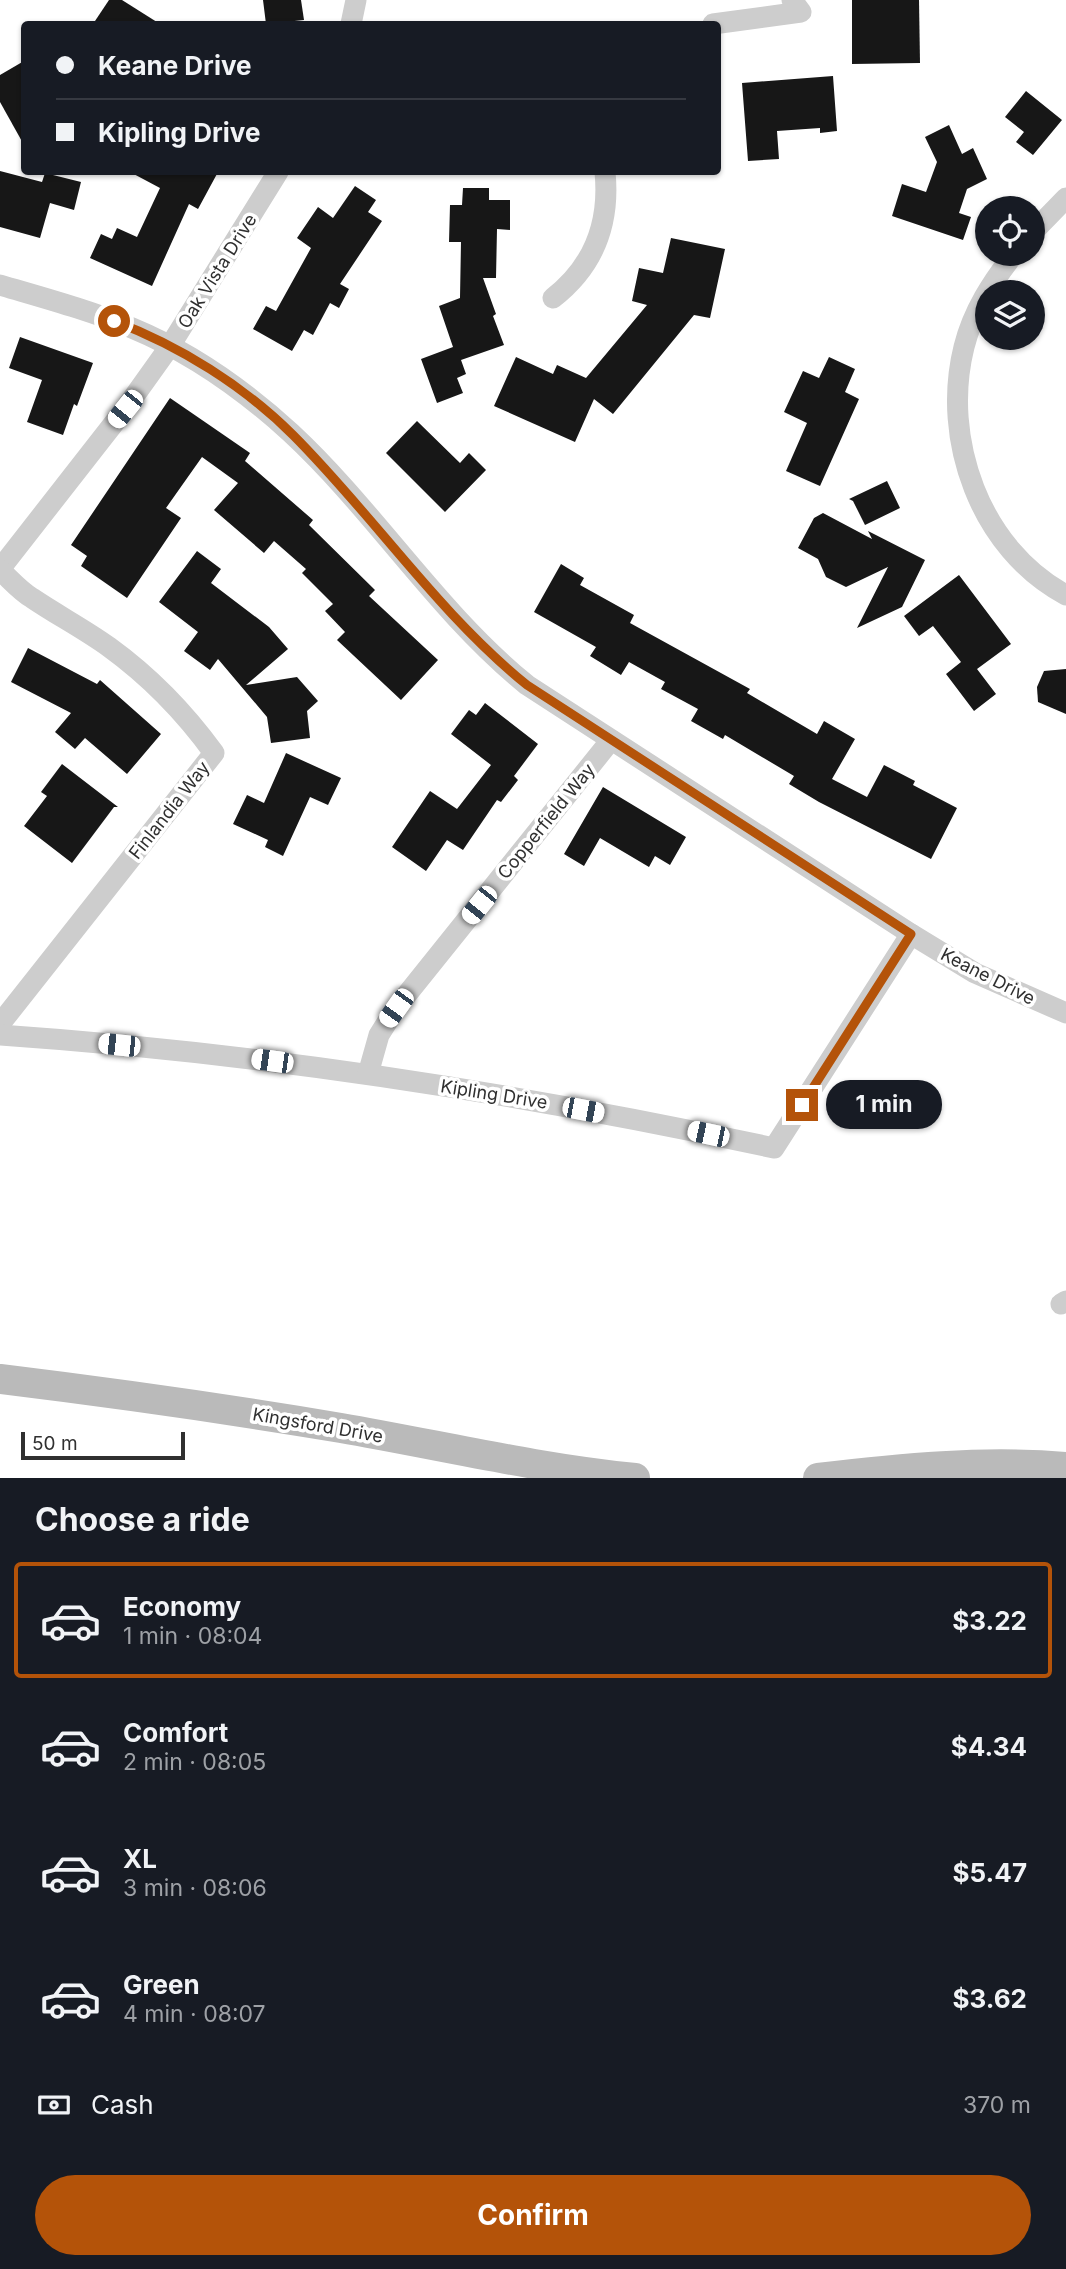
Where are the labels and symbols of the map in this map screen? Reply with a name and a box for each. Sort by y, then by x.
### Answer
street label: Oak Vista Drive [173,210,261,332]
route start [98,305,130,337]
car [104,386,147,432]
street label: Finlandia Way [124,757,214,863]
street label: Copperfield Way [493,759,599,883]
car [458,882,501,928]
street label: Keane Drive [937,943,1039,1009]
car [376,985,417,1031]
car [98,1032,141,1058]
car [250,1048,295,1074]
street label: Kipling Drive [439,1075,549,1113]
callout: 1 min [826,1080,942,1130]
route end [786,1089,818,1121]
car [561,1096,606,1124]
car [686,1119,731,1149]
street label: Kingsford Drive [251,1403,385,1447]
scale bar [21,1429,186,1461]

